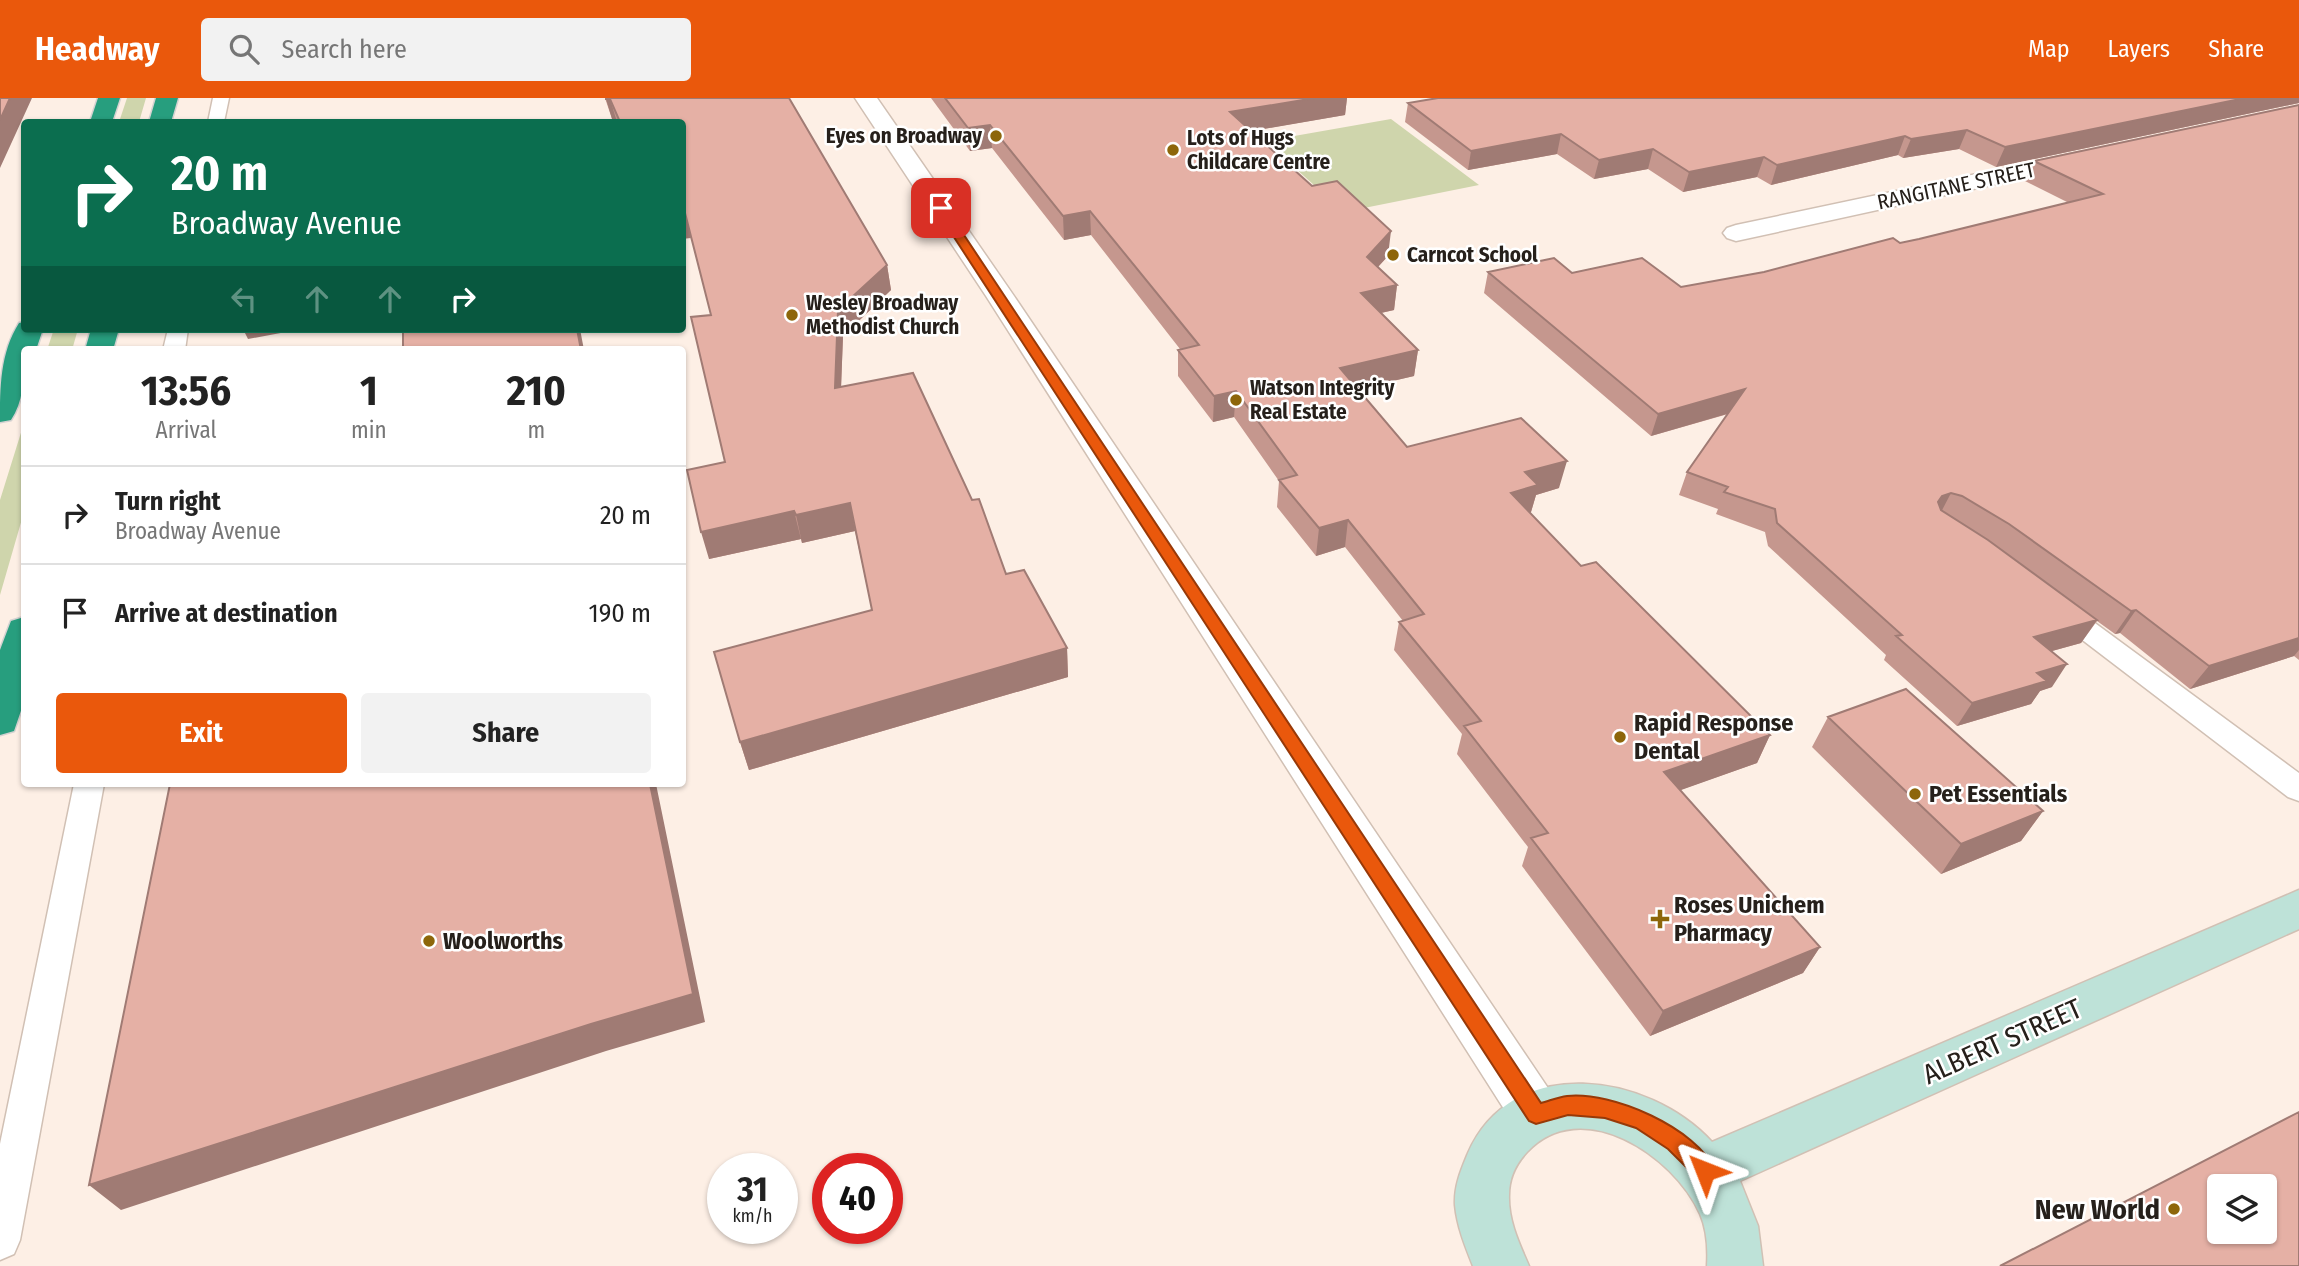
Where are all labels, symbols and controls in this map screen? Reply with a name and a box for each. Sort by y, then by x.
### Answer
search box [201,18,691,81]
text: Headway [35,29,159,69]
icon: search [225,30,263,68]
text: Search here [281,34,407,65]
text: Map [2028,35,2070,63]
text: Layers [2108,35,2170,63]
text: Share [2208,35,2264,63]
place label: Eyes on Broadway [826,123,983,149]
place label: Lots of Hugs Childcare Centre [1187,125,1331,175]
marker: Eyes on Broadway [988,128,1004,144]
marker: Lots of Hugs Childcare Centre [1165,142,1181,158]
text: 20 m [171,144,268,203]
icon: right [56,147,147,238]
street label: RANGITANE STREET [1875,157,2037,215]
pin [911,178,971,238]
icon: arrive [922,189,960,227]
text: Broadway Avenue [171,204,402,242]
place label: Carncot School [1407,242,1538,268]
marker: Carncot School [1385,247,1401,263]
icon: left [225,280,263,318]
icon: ahead [298,280,336,318]
icon: ahead [371,280,409,318]
icon: right [444,280,482,318]
place label: Wesley Broadway Methodist Church [806,290,959,340]
marker: Wesley Broadway Methodist Church [784,307,800,323]
text: 13:56 [141,366,231,416]
text: 1 [360,366,378,416]
text: 210 [507,366,566,416]
place label: Watson Integrity Real Estate [1250,375,1395,425]
marker: Watson Integrity Real Estate [1228,392,1244,408]
text: Arrival [156,416,217,444]
text: min [351,416,387,444]
text: m [527,416,545,444]
text: Turn right [115,486,221,517]
icon: right [56,496,94,534]
text: 20 m [600,500,651,531]
text: Broadway Avenue [115,517,281,545]
icon: arrive [56,594,94,632]
text: Arrive at destination [115,598,338,629]
text: 190 m [589,598,651,629]
button: Exit [56,693,347,773]
button: Share [361,693,651,773]
place label: Rapid Response Dental [1634,709,1793,765]
marker: Rapid Response Dental [1612,729,1628,745]
place label: Pet Essentials [1929,780,2068,808]
marker: Pet Essentials [1907,786,1923,802]
place label: Roses Unichem Pharmacy [1674,891,1825,947]
marker: Roses Unichem Pharmacy [1652,911,1668,927]
place label: Woolworths [443,927,564,955]
marker: Woolworths [421,933,437,949]
street label: ALBERT STREET [1918,992,2087,1091]
position arrow [1668,1134,1742,1208]
speed limit sign: 40 [812,1153,903,1244]
text: 31 [737,1168,768,1210]
map controls [2207,1174,2277,1244]
button: layers [2207,1174,2277,1244]
place label: New World [2035,1193,2160,1226]
marker: New World [2166,1201,2182,1217]
text: km/h [732,1205,773,1227]

